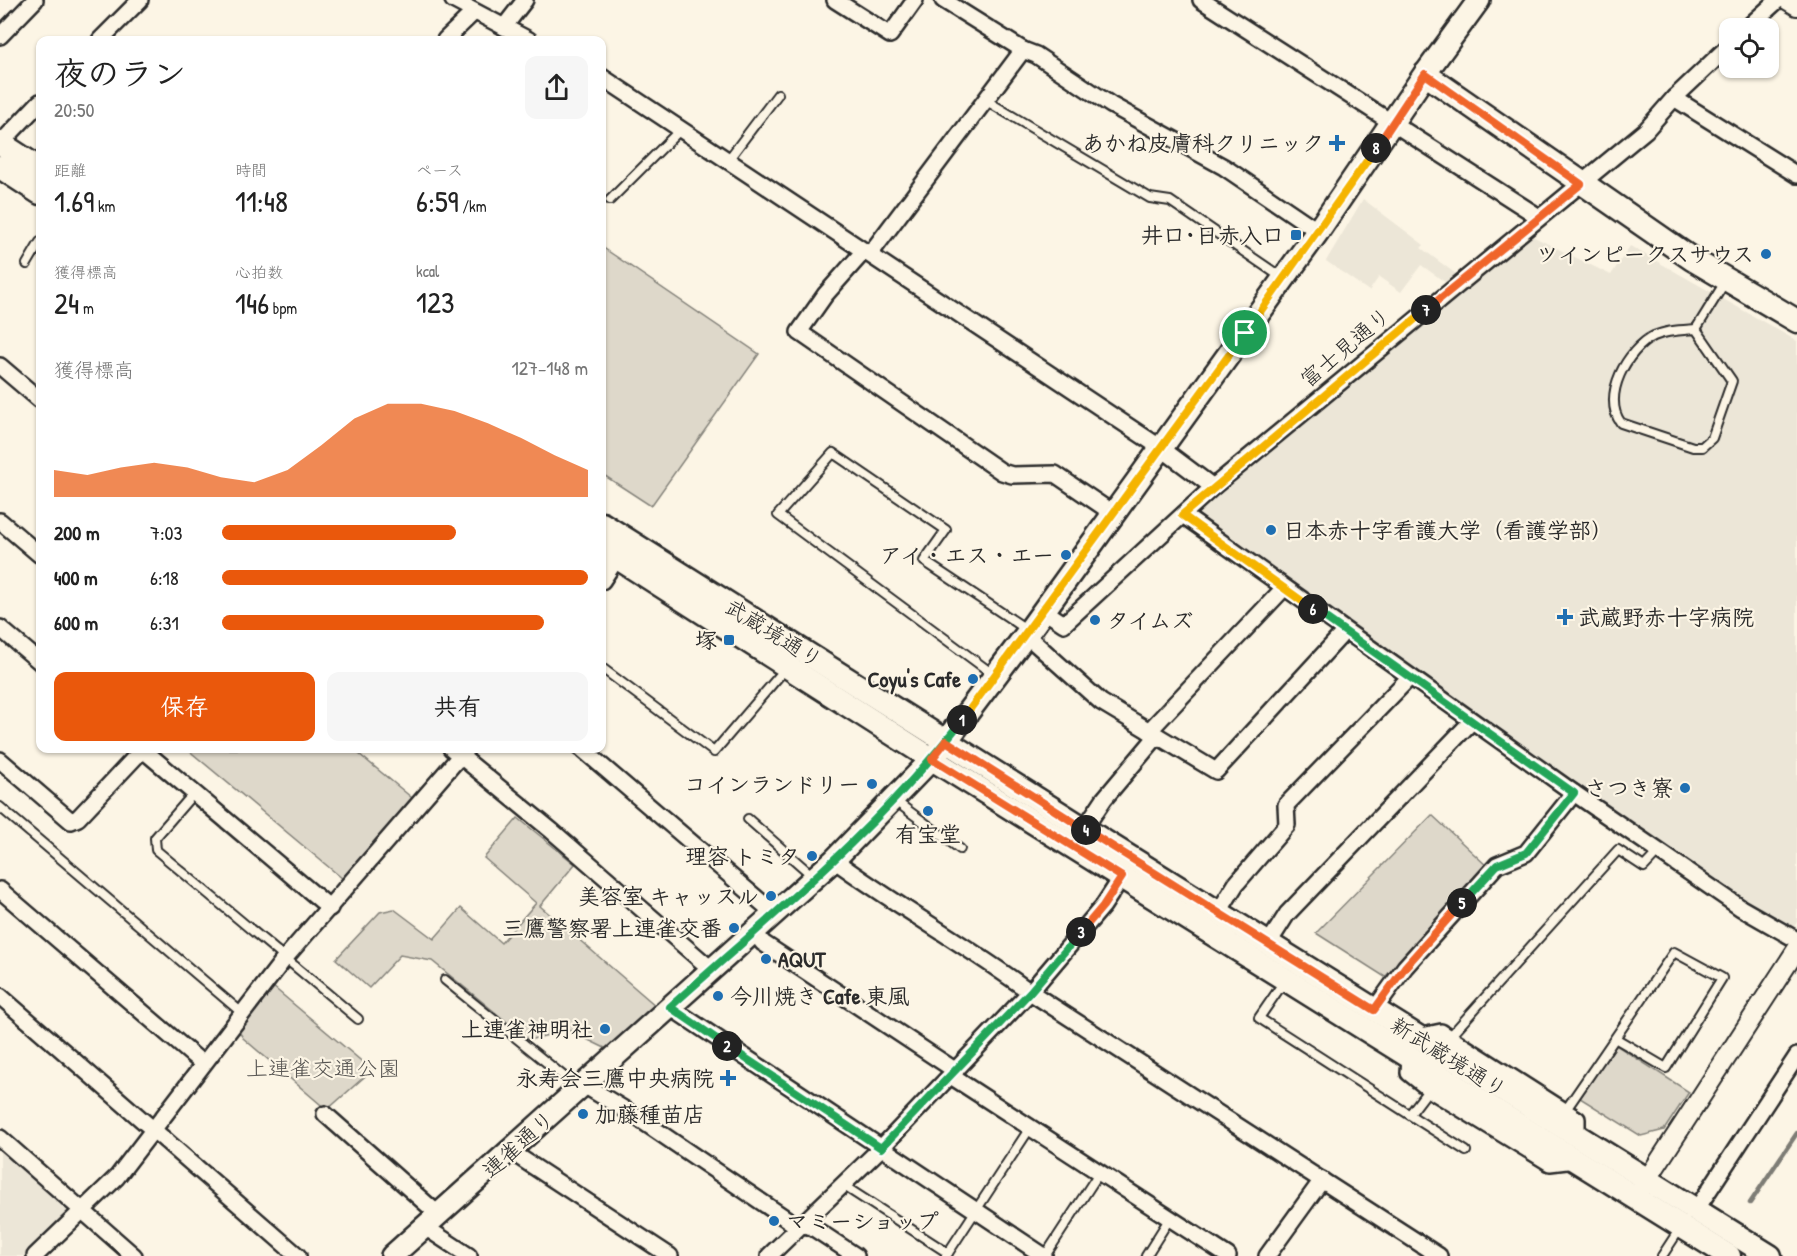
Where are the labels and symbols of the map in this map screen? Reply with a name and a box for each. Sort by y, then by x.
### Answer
place label: あかね皮膚科クリニック [1082,128,1324,158]
pin: 8 [1361,133,1391,163]
marker: あかね皮膚科クリニック [1328,134,1346,152]
place label: 井口･日赤入口 [1141,220,1284,250]
marker: 井口･日赤入口 [1289,228,1303,242]
place label: ツインピークスサウス [1536,239,1754,269]
marker: ツインピークスサウス [1759,247,1773,261]
pin: 7 [1411,295,1441,325]
street label: 富士見通り [1293,300,1397,394]
pin [1219,307,1270,358]
place label: 日本赤十字看護大学（看護学部） [1283,515,1613,545]
marker: 日本赤十字看護大学（看護学部） [1264,523,1278,537]
place label: アイ・エス・エー [880,540,1054,570]
marker: アイ・エス・エー [1059,548,1073,562]
street label: 武蔵境通り [719,591,829,675]
pin: 6 [1298,594,1328,624]
place label: 武蔵野赤十字病院 [1578,602,1754,632]
place label: タイムズ [1107,605,1193,635]
marker: 武蔵野赤十字病院 [1556,608,1574,626]
marker: タイムズ [1088,613,1102,627]
place label: 塚 [695,625,717,655]
marker: 塚 [722,633,736,647]
place label: Coyu's Cafe [867,664,961,695]
marker: Coyu's Cafe [966,672,980,686]
pin: 1 [947,705,977,735]
place label: コインランドリー [684,769,860,799]
place label: さつき寮 [1585,773,1673,803]
marker: コインランドリー [865,777,879,791]
marker: さつき寮 [1678,781,1692,795]
marker: 有宝堂 [921,804,935,818]
pin: 4 [1071,815,1101,845]
place label: 有宝堂 [895,819,961,849]
place label: 理容 トミタ [685,841,800,871]
marker: 理容 トミタ [805,849,819,863]
place label: 美容室 キャッスル [578,881,759,911]
pin: 5 [1447,888,1477,918]
marker: 美容室 キャッスル [764,889,778,903]
place label: 三鷹警察署上連雀交番 [502,913,722,943]
pin: 3 [1066,917,1096,947]
marker: 三鷹警察署上連雀交番 [727,921,741,935]
place label: AQUT [778,944,826,974]
marker: AQUT [759,952,773,966]
place label: 今川焼き Cafe 東風 [730,981,909,1011]
marker: 今川焼き Cafe 東風 [711,989,725,1003]
street label: 新武蔵境通り [1385,1009,1513,1105]
place label: 上連雀神明社 [461,1014,593,1044]
marker: 上連雀神明社 [598,1022,612,1036]
pin: 2 [712,1031,742,1061]
park label: 上連雀交通公園 [246,1053,400,1083]
place label: 永寿会三鷹中央病院 [516,1063,714,1093]
marker: 永寿会三鷹中央病院 [719,1069,737,1087]
place label: 加藤種苗店 [595,1099,705,1129]
street label: 連雀通り [475,1103,561,1185]
marker: 加藤種苗店 [576,1107,590,1121]
place label: マミーショップ [786,1206,939,1236]
marker: マミーショップ [767,1214,781,1228]

